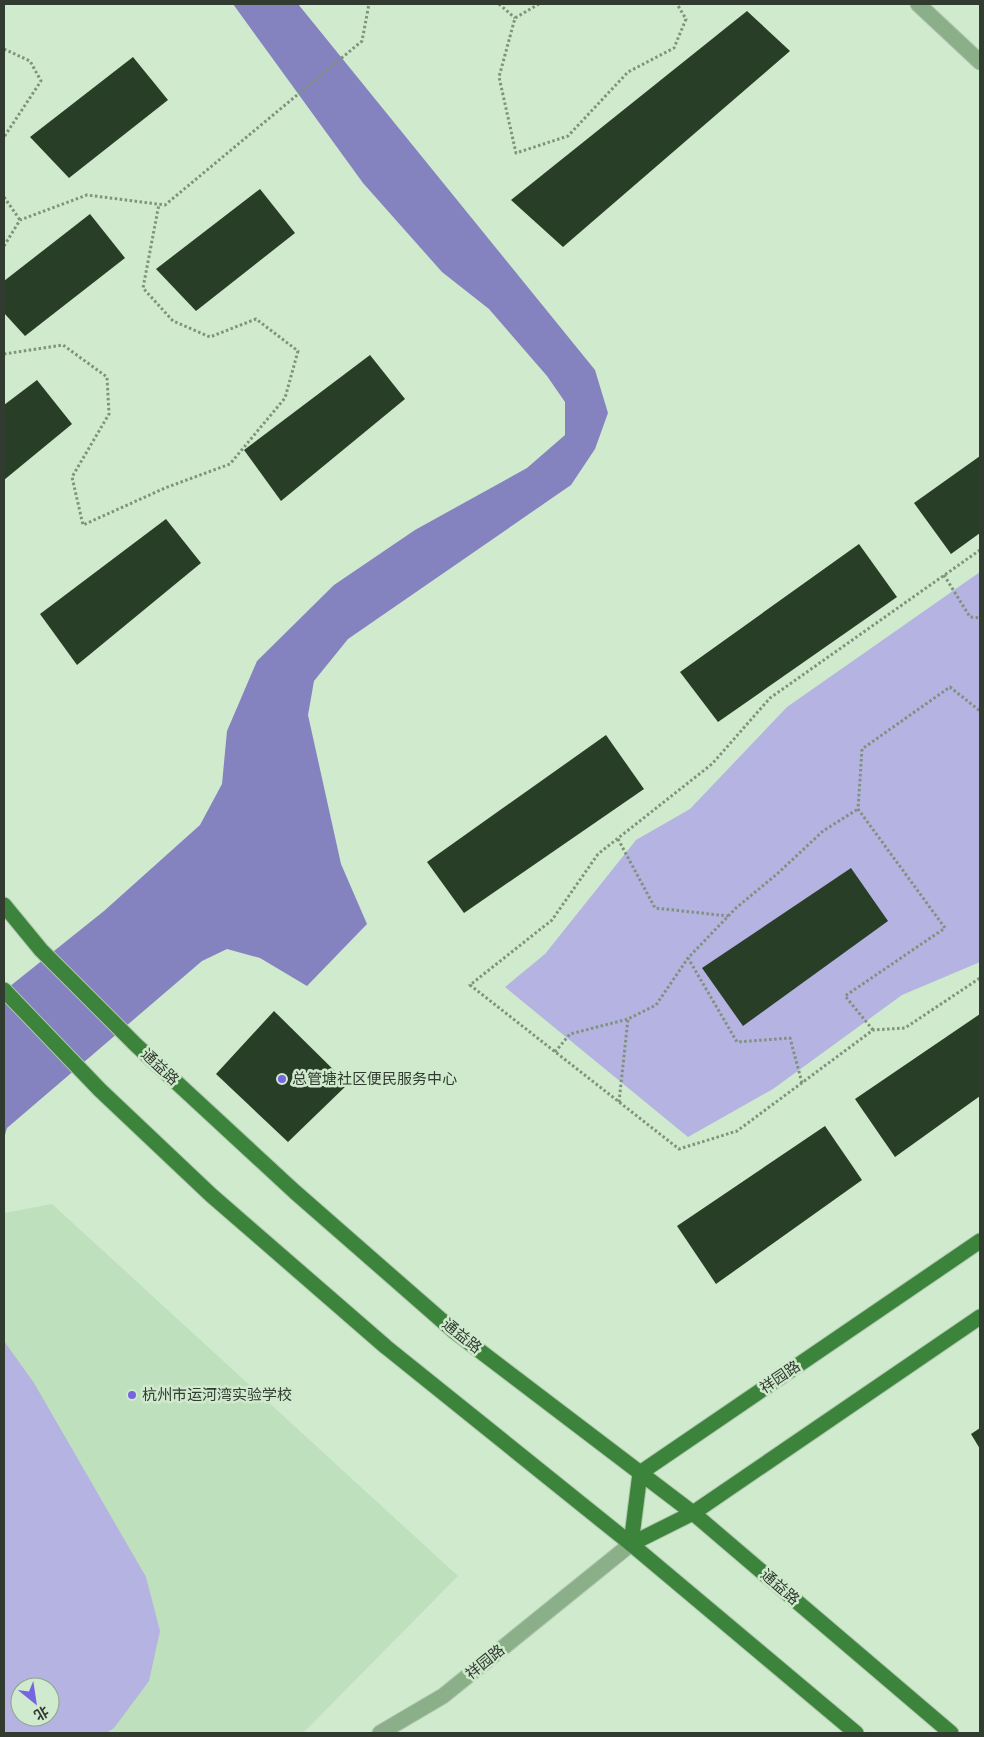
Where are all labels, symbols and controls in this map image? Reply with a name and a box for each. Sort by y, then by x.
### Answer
street label: 通益路 [137,1045,183,1089]
place label: 总管塘社区便民服务中心 [292,1070,457,1088]
marker: 总管塘社区便民服务中心 [276,1073,288,1085]
street label: 通益路 [439,1315,485,1357]
street label: 祥园路 [756,1357,804,1397]
place label: 杭州市运河湾实验学校 [142,1386,292,1404]
marker: 杭州市运河湾实验学校 [126,1389,138,1401]
street label: 通益路 [757,1565,803,1609]
street label: 祥园路 [462,1641,508,1683]
north arrow [10,1677,60,1727]
text: 北 [31,1703,52,1724]

